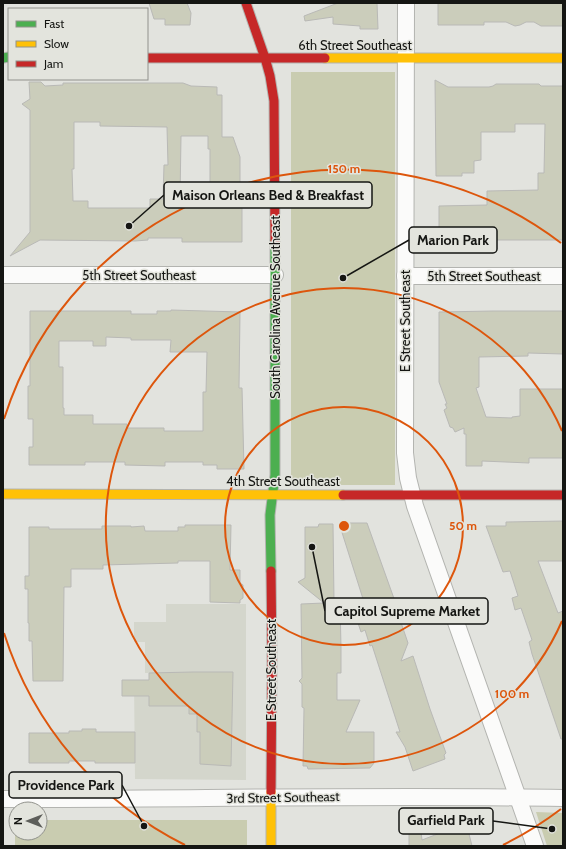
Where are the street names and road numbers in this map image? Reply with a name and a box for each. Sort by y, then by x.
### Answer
street label: 6th Street Southeast [298,37,412,53]
street label: South Carolina Avenue Southeast [267,215,283,399]
street label: 5th Street Southeast [82,267,196,283]
street label: 5th Street Southeast [427,268,541,284]
street label: E Street Southeast [397,269,413,372]
street label: 4th Street Southeast [226,473,341,489]
street label: E Street Southeast [263,618,279,721]
street label: 3rd Street Southeast [226,788,340,806]

